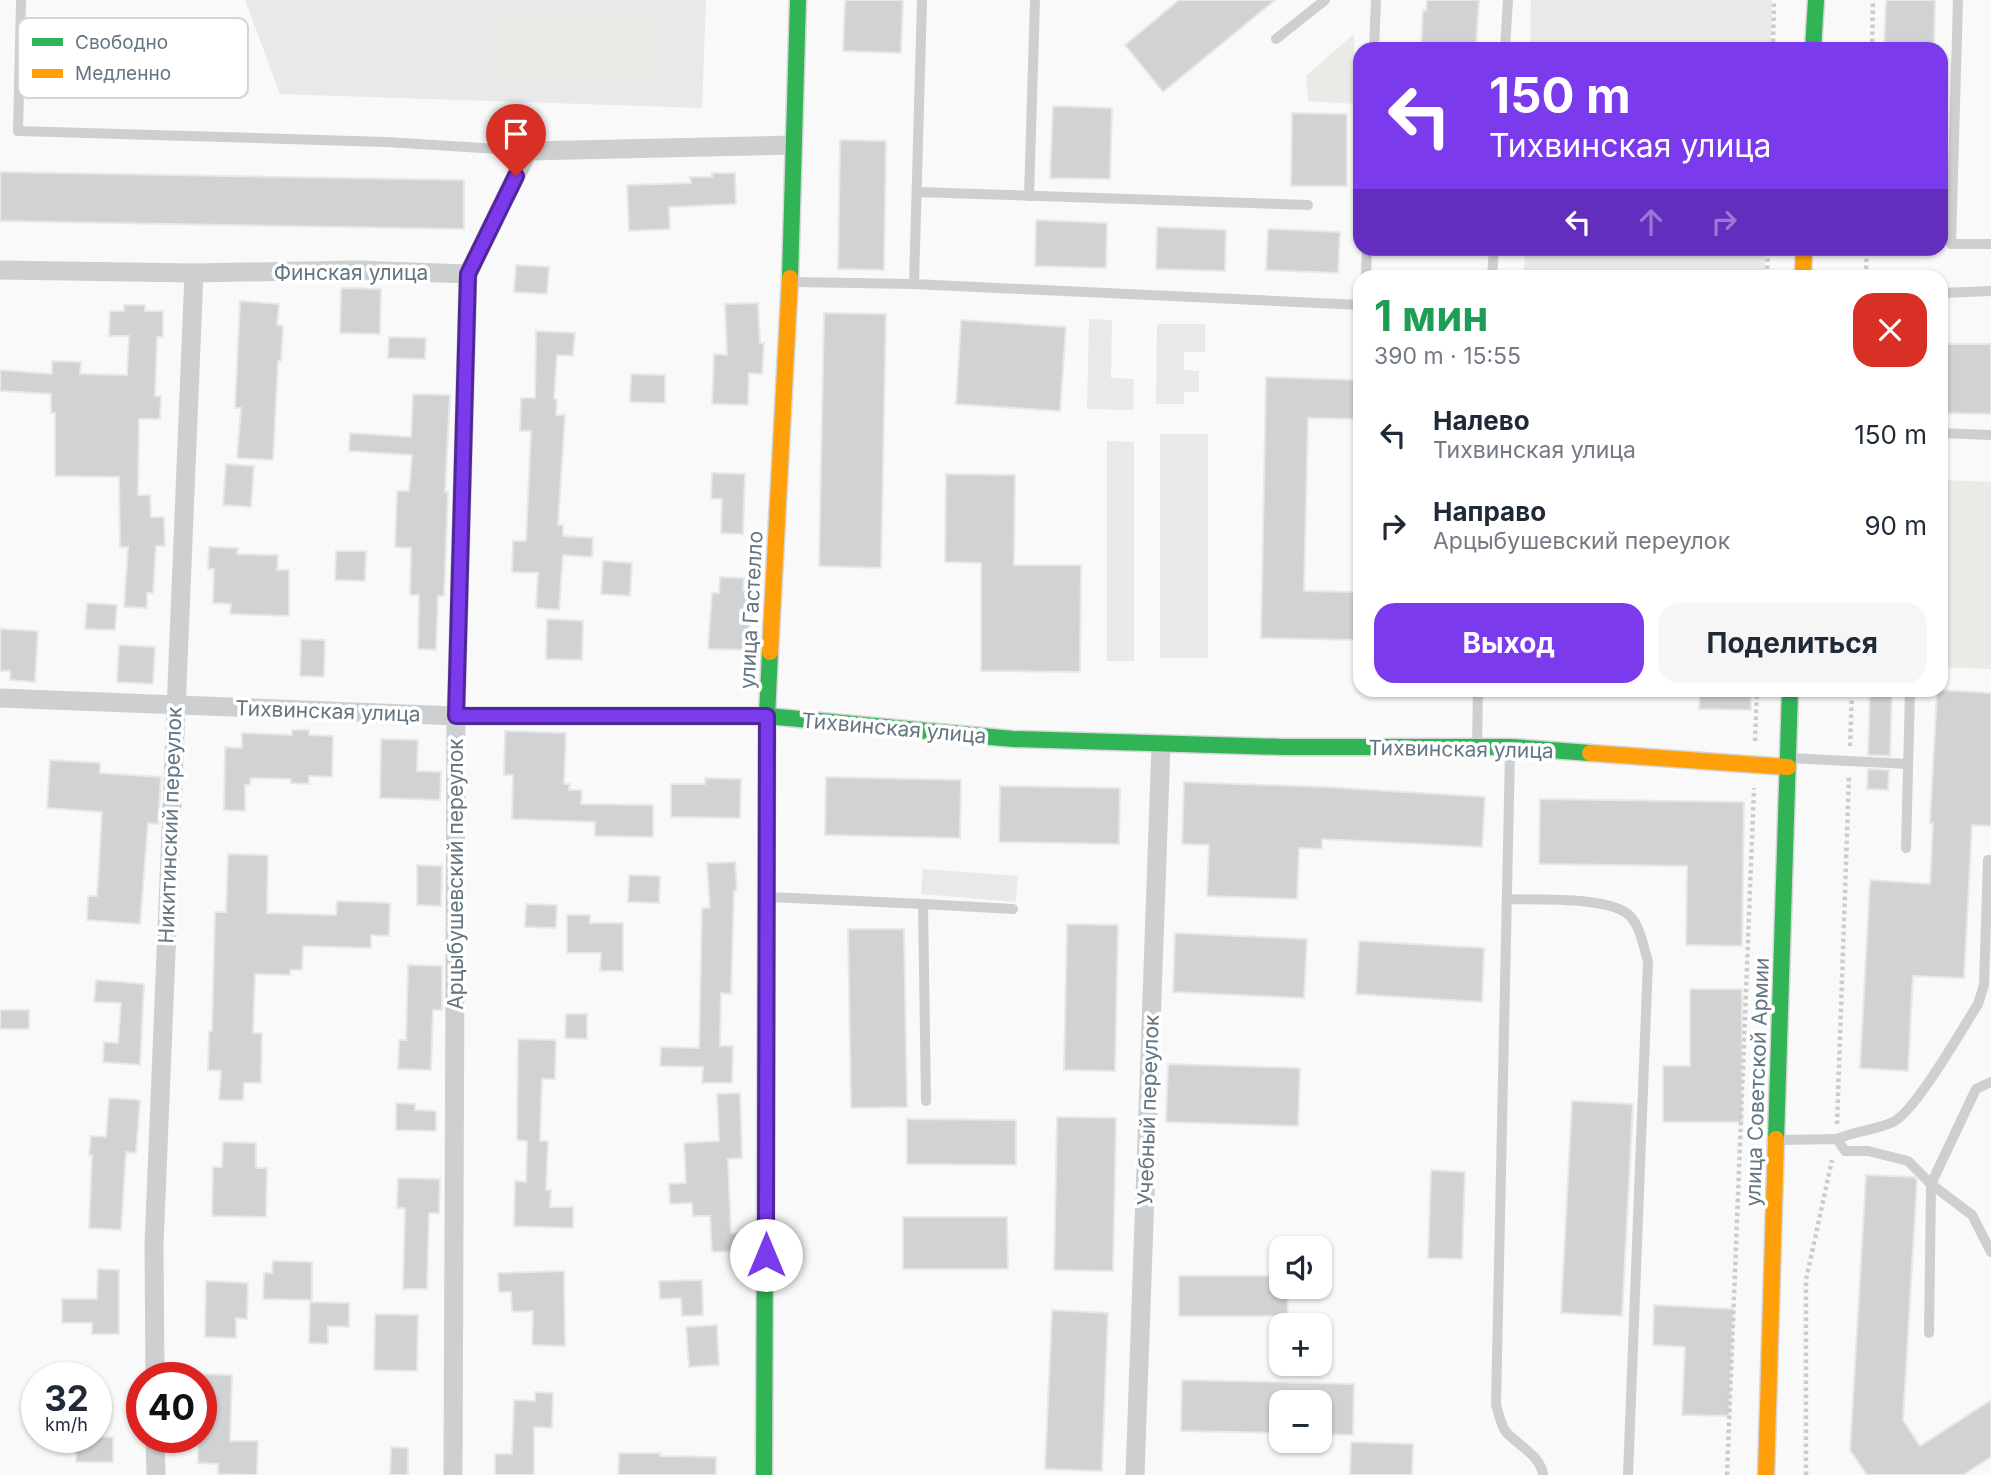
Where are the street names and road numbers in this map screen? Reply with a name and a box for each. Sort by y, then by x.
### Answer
street label: Финская улица [274,260,428,285]
street label: улица Гастелло [734,530,768,690]
street label: Тихвинская улица [235,695,421,727]
street label: Никитинский переулок [153,705,187,944]
street label: Тихвинская улица [801,707,987,749]
street label: Тихвинская улица [1368,735,1554,763]
street label: Арцыбушевский переулок [443,738,468,1010]
street label: улица Советской Армии [1740,957,1774,1207]
street label: Учебный переулок [1132,1014,1164,1206]

